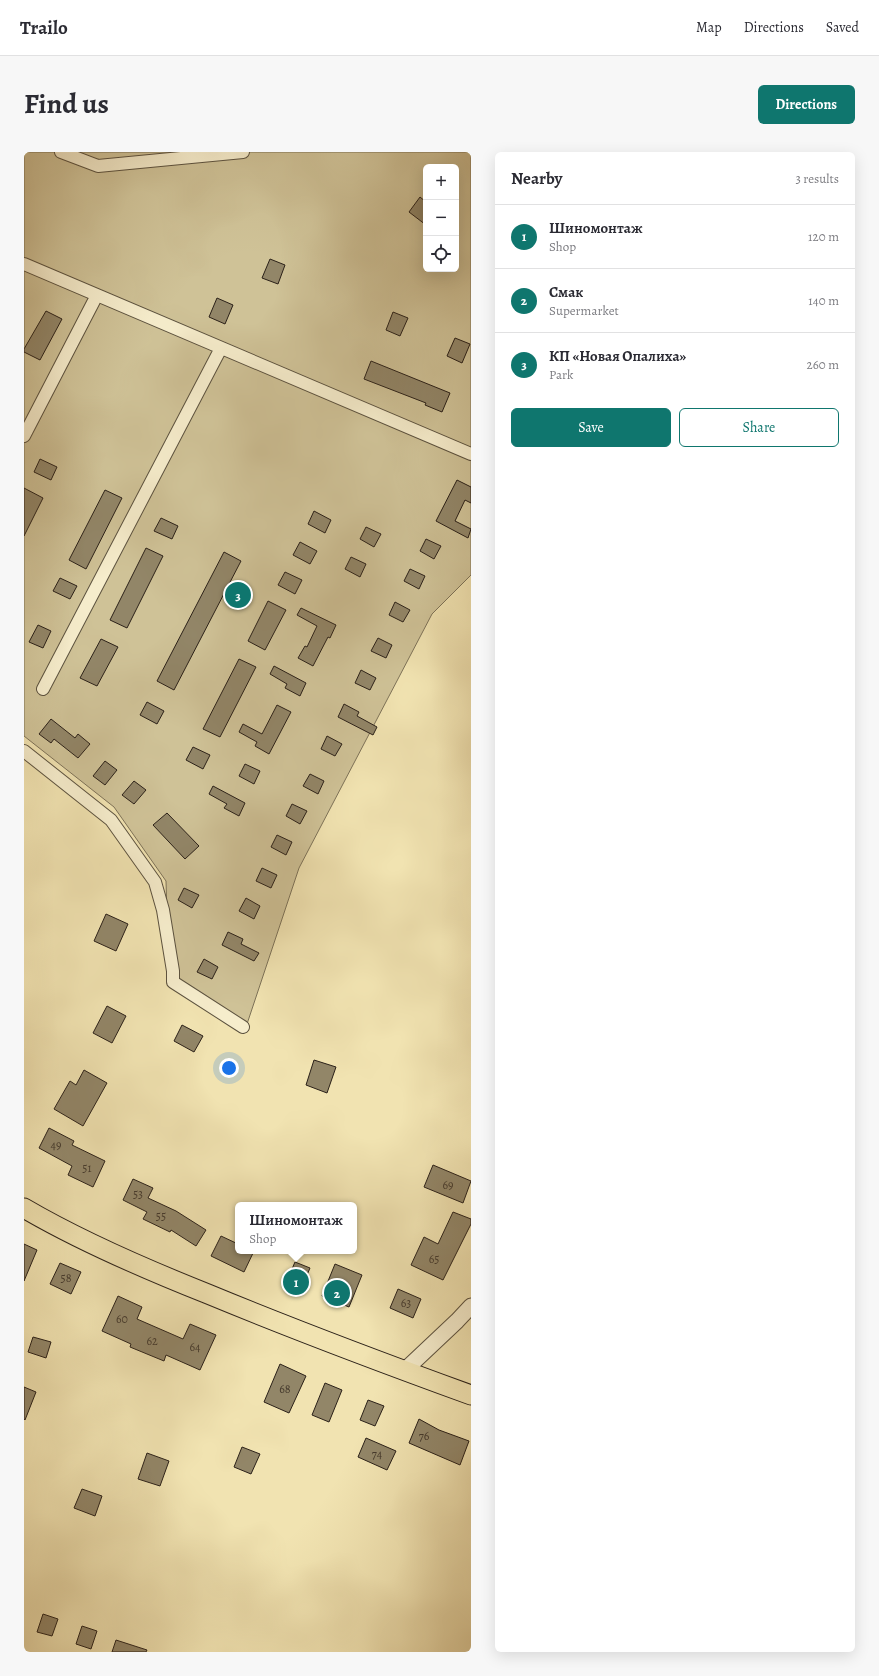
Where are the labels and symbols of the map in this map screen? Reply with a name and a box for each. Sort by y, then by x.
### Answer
pin: 3 [225,580,251,610]
your location [219,1058,239,1078]
house number: 49 [51,1137,61,1153]
house number: 51 [82,1160,92,1176]
house number: 69 [442,1177,454,1193]
house number: 53 [133,1186,143,1202]
house number: 55 [156,1208,166,1224]
house number: 65 [429,1251,439,1267]
pin: 1 [283,1267,309,1297]
house number: 58 [61,1270,72,1286]
pin: 2 [324,1278,350,1308]
house number: 63 [401,1295,411,1311]
house number: 60 [116,1311,128,1327]
house number: 62 [146,1333,158,1349]
house number: 64 [190,1339,201,1355]
house number: 68 [279,1381,291,1397]
house number: 76 [419,1428,430,1444]
house number: 74 [372,1446,383,1462]

